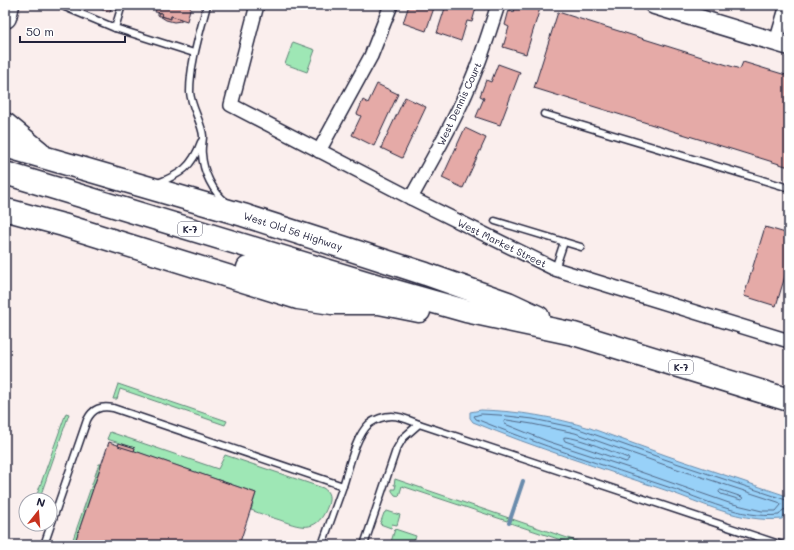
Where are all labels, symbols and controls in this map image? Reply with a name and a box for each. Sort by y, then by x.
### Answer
scale bar [20,18,125,44]
text: 50 m [26,23,54,39]
street label: West Dennis Court [433,60,485,148]
street label: West Old 56 Highway [242,208,344,254]
street label: West Market Street [455,215,549,271]
road number: K-7 [178,222,202,236]
road number: K-7 [669,360,693,374]
north arrow [18,492,58,532]
text: N [35,494,47,510]

